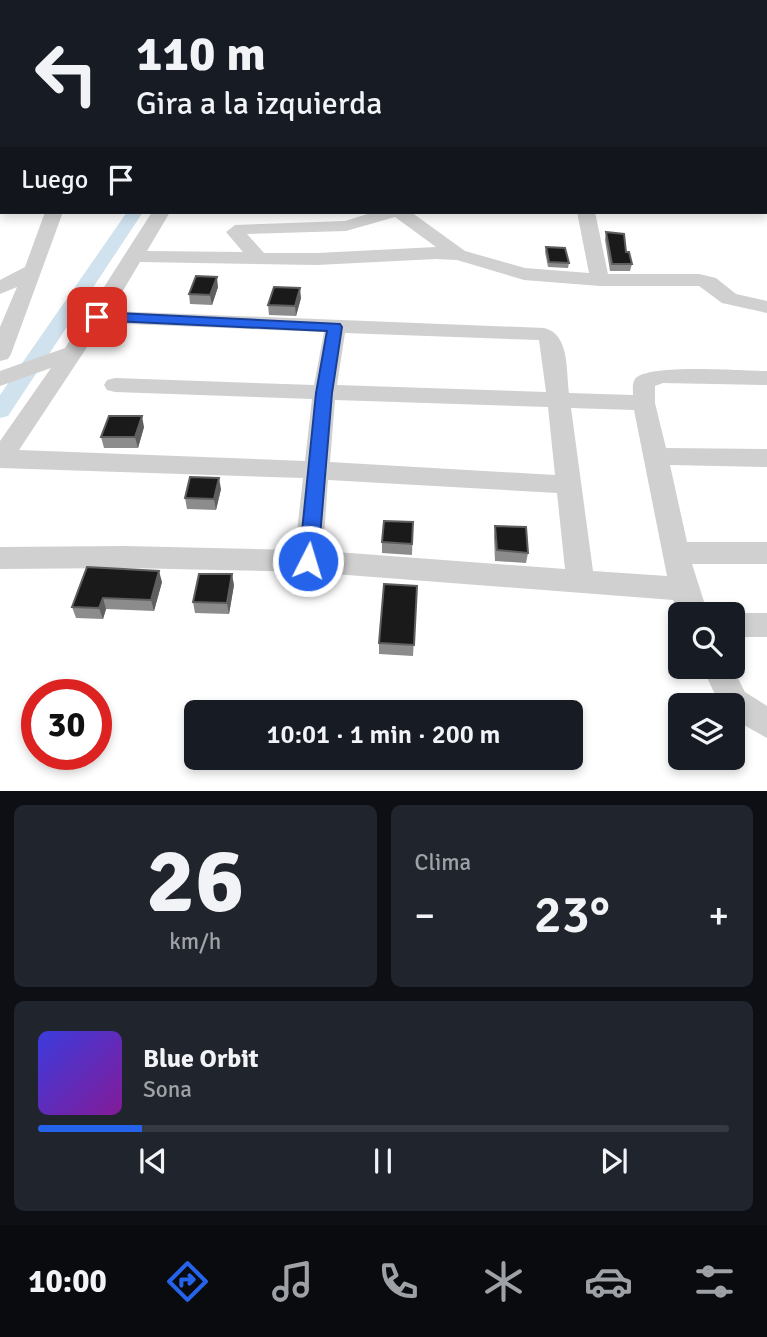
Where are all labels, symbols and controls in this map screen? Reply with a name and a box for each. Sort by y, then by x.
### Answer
text: 110 m [136,24,266,84]
icon: left [21,28,112,119]
text: Gira a la izquierda [136,84,383,123]
icon: arrive [102,161,140,199]
text: Luego [21,164,88,196]
pin [67,287,127,347]
icon: arrive [78,298,116,336]
position arrow [271,524,345,598]
map controls [668,602,745,770]
button: search [668,602,745,679]
speed limit sign: 30 [21,679,112,770]
button: layers [668,693,745,770]
text: 10:01 · 1 min · 200 m [267,719,500,751]
text: 26 [146,825,244,938]
text: Clima [415,848,471,877]
text: 23° [534,883,610,947]
text: − [415,892,435,939]
text: + [708,892,729,939]
text: km/h [169,927,221,956]
text: Blue Orbit [143,1043,259,1075]
text: Sona [143,1075,192,1104]
icon: previous [134,1142,172,1180]
icon: pause [364,1142,402,1180]
icon: next [595,1142,633,1180]
icon: directions [163,1257,212,1306]
icon: music [268,1257,317,1306]
icon: phone [374,1257,423,1306]
icon: climate [479,1257,528,1306]
icon: car [584,1257,633,1306]
icon: filters [690,1257,739,1306]
text: 10:00 [28,1262,107,1301]

